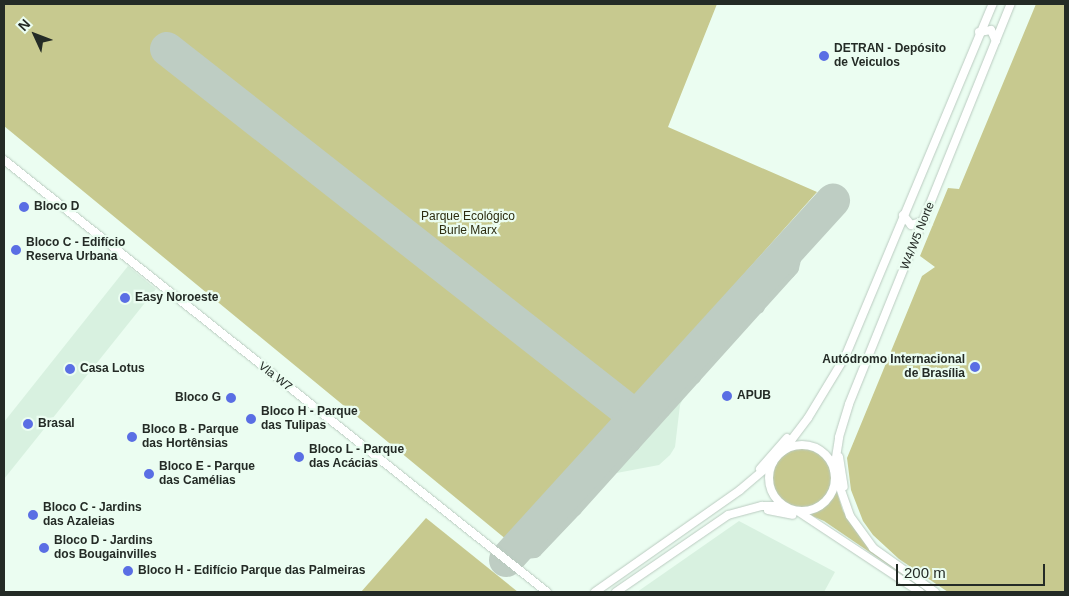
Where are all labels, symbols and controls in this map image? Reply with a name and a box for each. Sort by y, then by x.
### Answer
north arrow [10,10,60,60]
text: N [15,16,33,34]
place label: DETRAN - Depósito de Veiculos [834,42,946,70]
marker: DETRAN - Depósito de Veiculos [818,50,830,62]
place label: Bloco D [34,200,79,214]
street label: W4/W5 Norte [898,200,938,272]
marker: Bloco D [18,201,30,213]
park label: Parque Ecológico Burle Marx [421,210,515,238]
place label: Bloco C - Edifício Reserva Urbana [26,236,125,264]
marker: Bloco C - Edifício Reserva Urbana [10,244,22,256]
place label: Easy Noroeste [135,291,218,305]
marker: Easy Noroeste [119,292,131,304]
place label: Autódromo Internacional de Brasília [822,353,965,381]
street label: Vla W7 [255,359,295,395]
marker: Autódromo Internacional de Brasília [969,361,981,373]
place label: Casa Lotus [80,362,145,376]
marker: Casa Lotus [64,363,76,375]
place label: APUB [737,389,771,403]
marker: APUB [721,390,733,402]
place label: Bloco G [175,391,221,405]
marker: Bloco G [225,392,237,404]
place label: Bloco H - Parque das Tulipas [261,405,358,433]
marker: Bloco H - Parque das Tulipas [245,413,257,425]
place label: Brasal [38,417,75,431]
marker: Brasal [22,418,34,430]
place label: Bloco B - Parque das Hortênsias [142,423,239,451]
marker: Bloco B - Parque das Hortênsias [126,431,138,443]
place label: Bloco L - Parque das Acácias [309,443,404,471]
marker: Bloco L - Parque das Acácias [293,451,305,463]
place label: Bloco E - Parque das Camélias [159,460,255,488]
marker: Bloco E - Parque das Camélias [143,468,155,480]
place label: Bloco C - Jardins das Azaleias [43,501,142,529]
marker: Bloco C - Jardins das Azaleias [27,509,39,521]
place label: Bloco D - Jardins dos Bougainvilles [54,534,157,562]
marker: Bloco D - Jardins dos Bougainvilles [38,542,50,554]
scale bar [899,554,1048,586]
place label: Bloco H - Edifício Parque das Palmeiras [138,564,365,578]
text: 200 m [904,564,946,581]
marker: Bloco H - Edifício Parque das Palmeiras [122,565,134,577]

